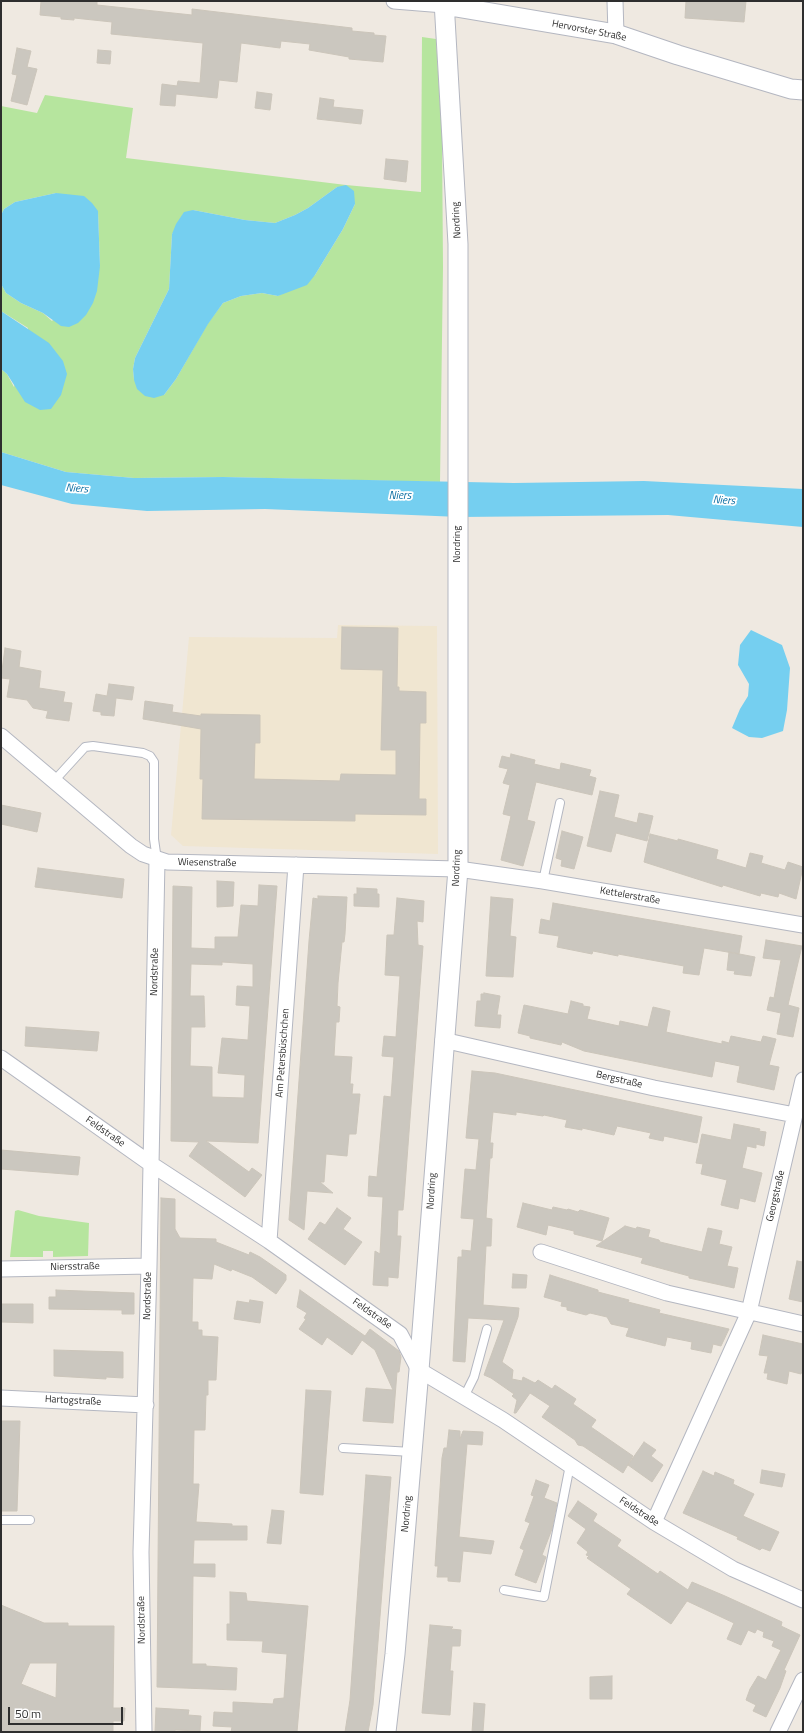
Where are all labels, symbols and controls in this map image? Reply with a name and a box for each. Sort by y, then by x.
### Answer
street label: Hervorster Straße [551,18,627,44]
street label: Nordring [450,201,464,239]
water label: Niers [65,482,89,496]
water label: Niers [389,489,411,503]
water label: Niers [712,494,736,508]
street label: Nordring [452,526,464,562]
street label: Nordring [450,849,464,887]
street label: Wiesenstraße [178,856,236,870]
street label: Kettelerstraße [599,885,661,907]
street label: Nordstraße [149,948,161,996]
street label: Am Petersbüschchen [274,1008,292,1098]
street label: Bergstraße [595,1069,643,1091]
street label: Feldstraße [83,1114,127,1150]
street label: Georgstraße [764,1169,788,1223]
street label: Nordring [425,1172,439,1210]
street label: Niersstraße [50,1261,100,1273]
street label: Nordstraße [142,1272,154,1320]
street label: Feldstraße [350,1296,394,1332]
street label: Hartogstraße [44,1394,102,1408]
street label: Nordring [399,1495,415,1533]
street label: Feldstraße [617,1495,661,1529]
street label: Nordstraße [136,1596,148,1644]
scale bar [10,1699,125,1725]
text: 50 m [15,1704,41,1723]

